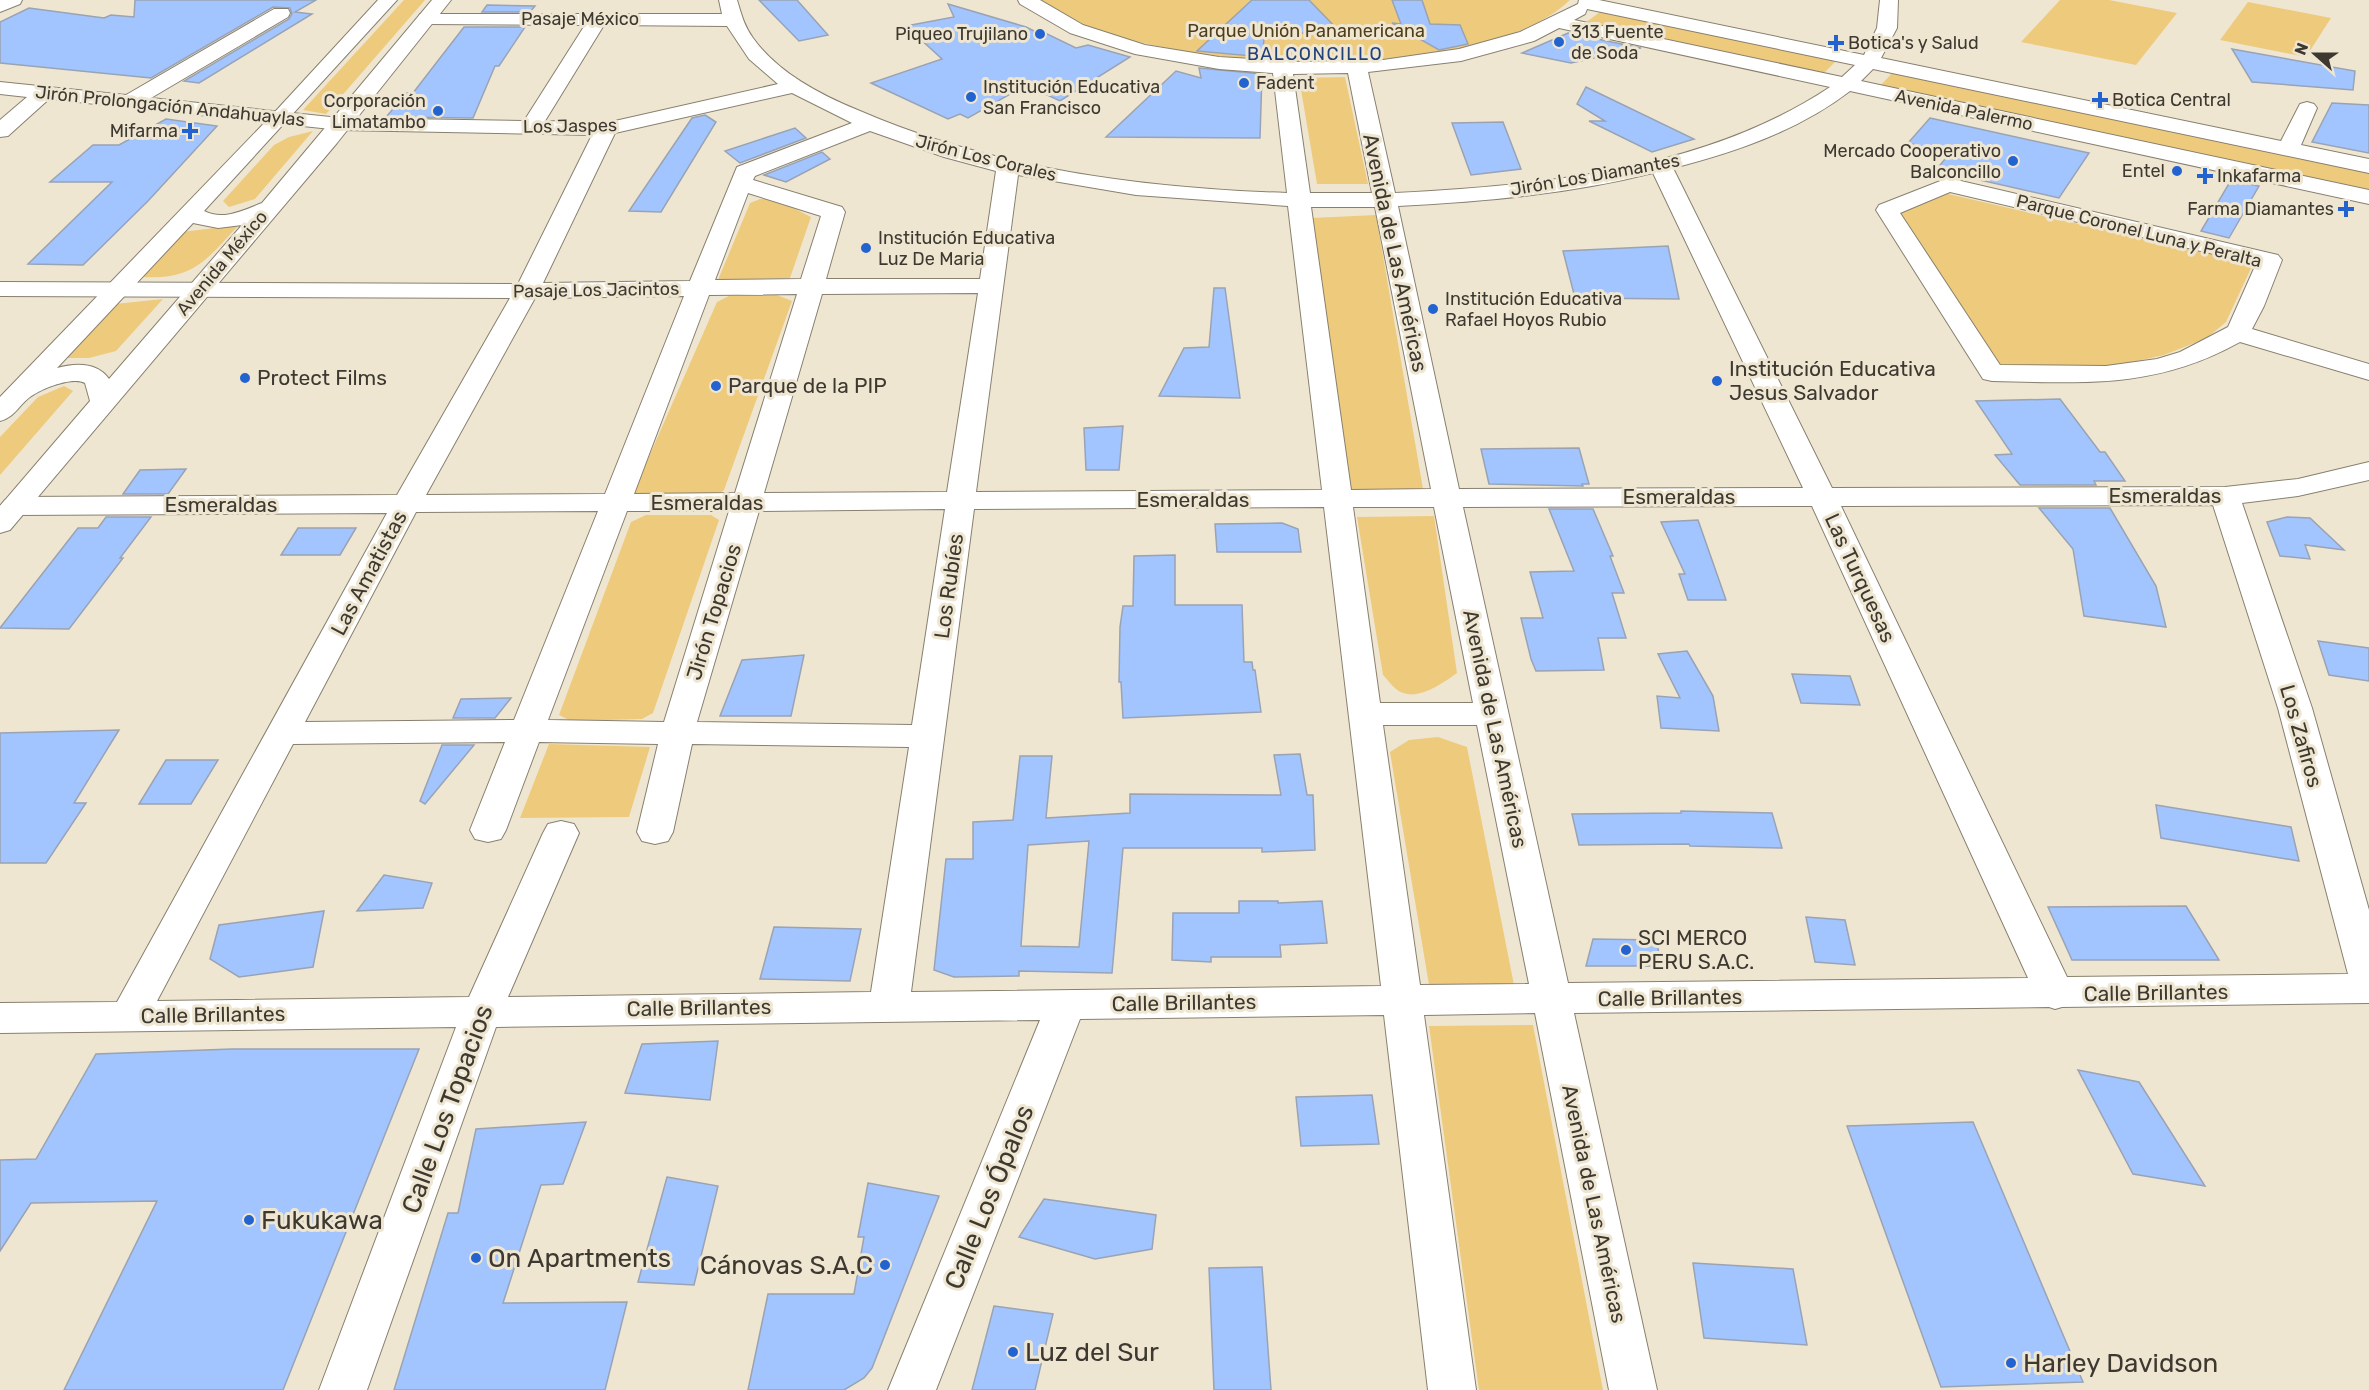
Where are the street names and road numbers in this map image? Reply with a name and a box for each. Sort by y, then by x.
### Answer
street label: Pasaje México [521,8,639,30]
street label: Jirón Prolongación Andahuaylas [34,81,306,131]
street label: Avenida Palermo [1893,85,2035,135]
street label: Los Jaspes [523,114,617,138]
street label: Jirón Los Corales [913,130,1059,186]
street label: Avenida de Las Américas [1358,131,1433,374]
street label: Jirón Los Diamantes [1509,149,1681,201]
street label: Parque Coronel Luna y Peralta [2014,190,2264,272]
street label: Avenida México [172,206,272,320]
street label: Pasaje Los Jacintos [513,278,679,302]
street label: Esmeraldas [2108,483,2222,508]
street label: Esmeraldas [1622,484,1736,509]
street label: Esmeraldas [1136,487,1250,512]
street label: Esmeraldas [650,490,764,515]
street label: Esmeraldas [164,492,278,517]
street label: Las Amatistas [325,506,412,639]
street label: Las Turquesas [1820,509,1901,646]
street label: Los Rubíes [929,532,968,640]
street label: Jirón Topacios [681,541,746,683]
street label: Avenida de Las Américas [1458,607,1533,850]
street label: Los Zafiros [2275,682,2328,790]
street label: Calle Brillantes [2083,979,2229,1006]
street label: Calle Brillantes [1597,984,1743,1011]
street label: Calle Brillantes [1111,989,1257,1016]
street label: Calle Brillantes [626,994,772,1021]
street label: Calle Brillantes [140,1001,286,1028]
street label: Calle Los Topacios [395,1001,500,1218]
street label: Avenida de Las Américas [1557,1082,1632,1325]
street label: Calle Los Ópalos [938,1100,1041,1294]

